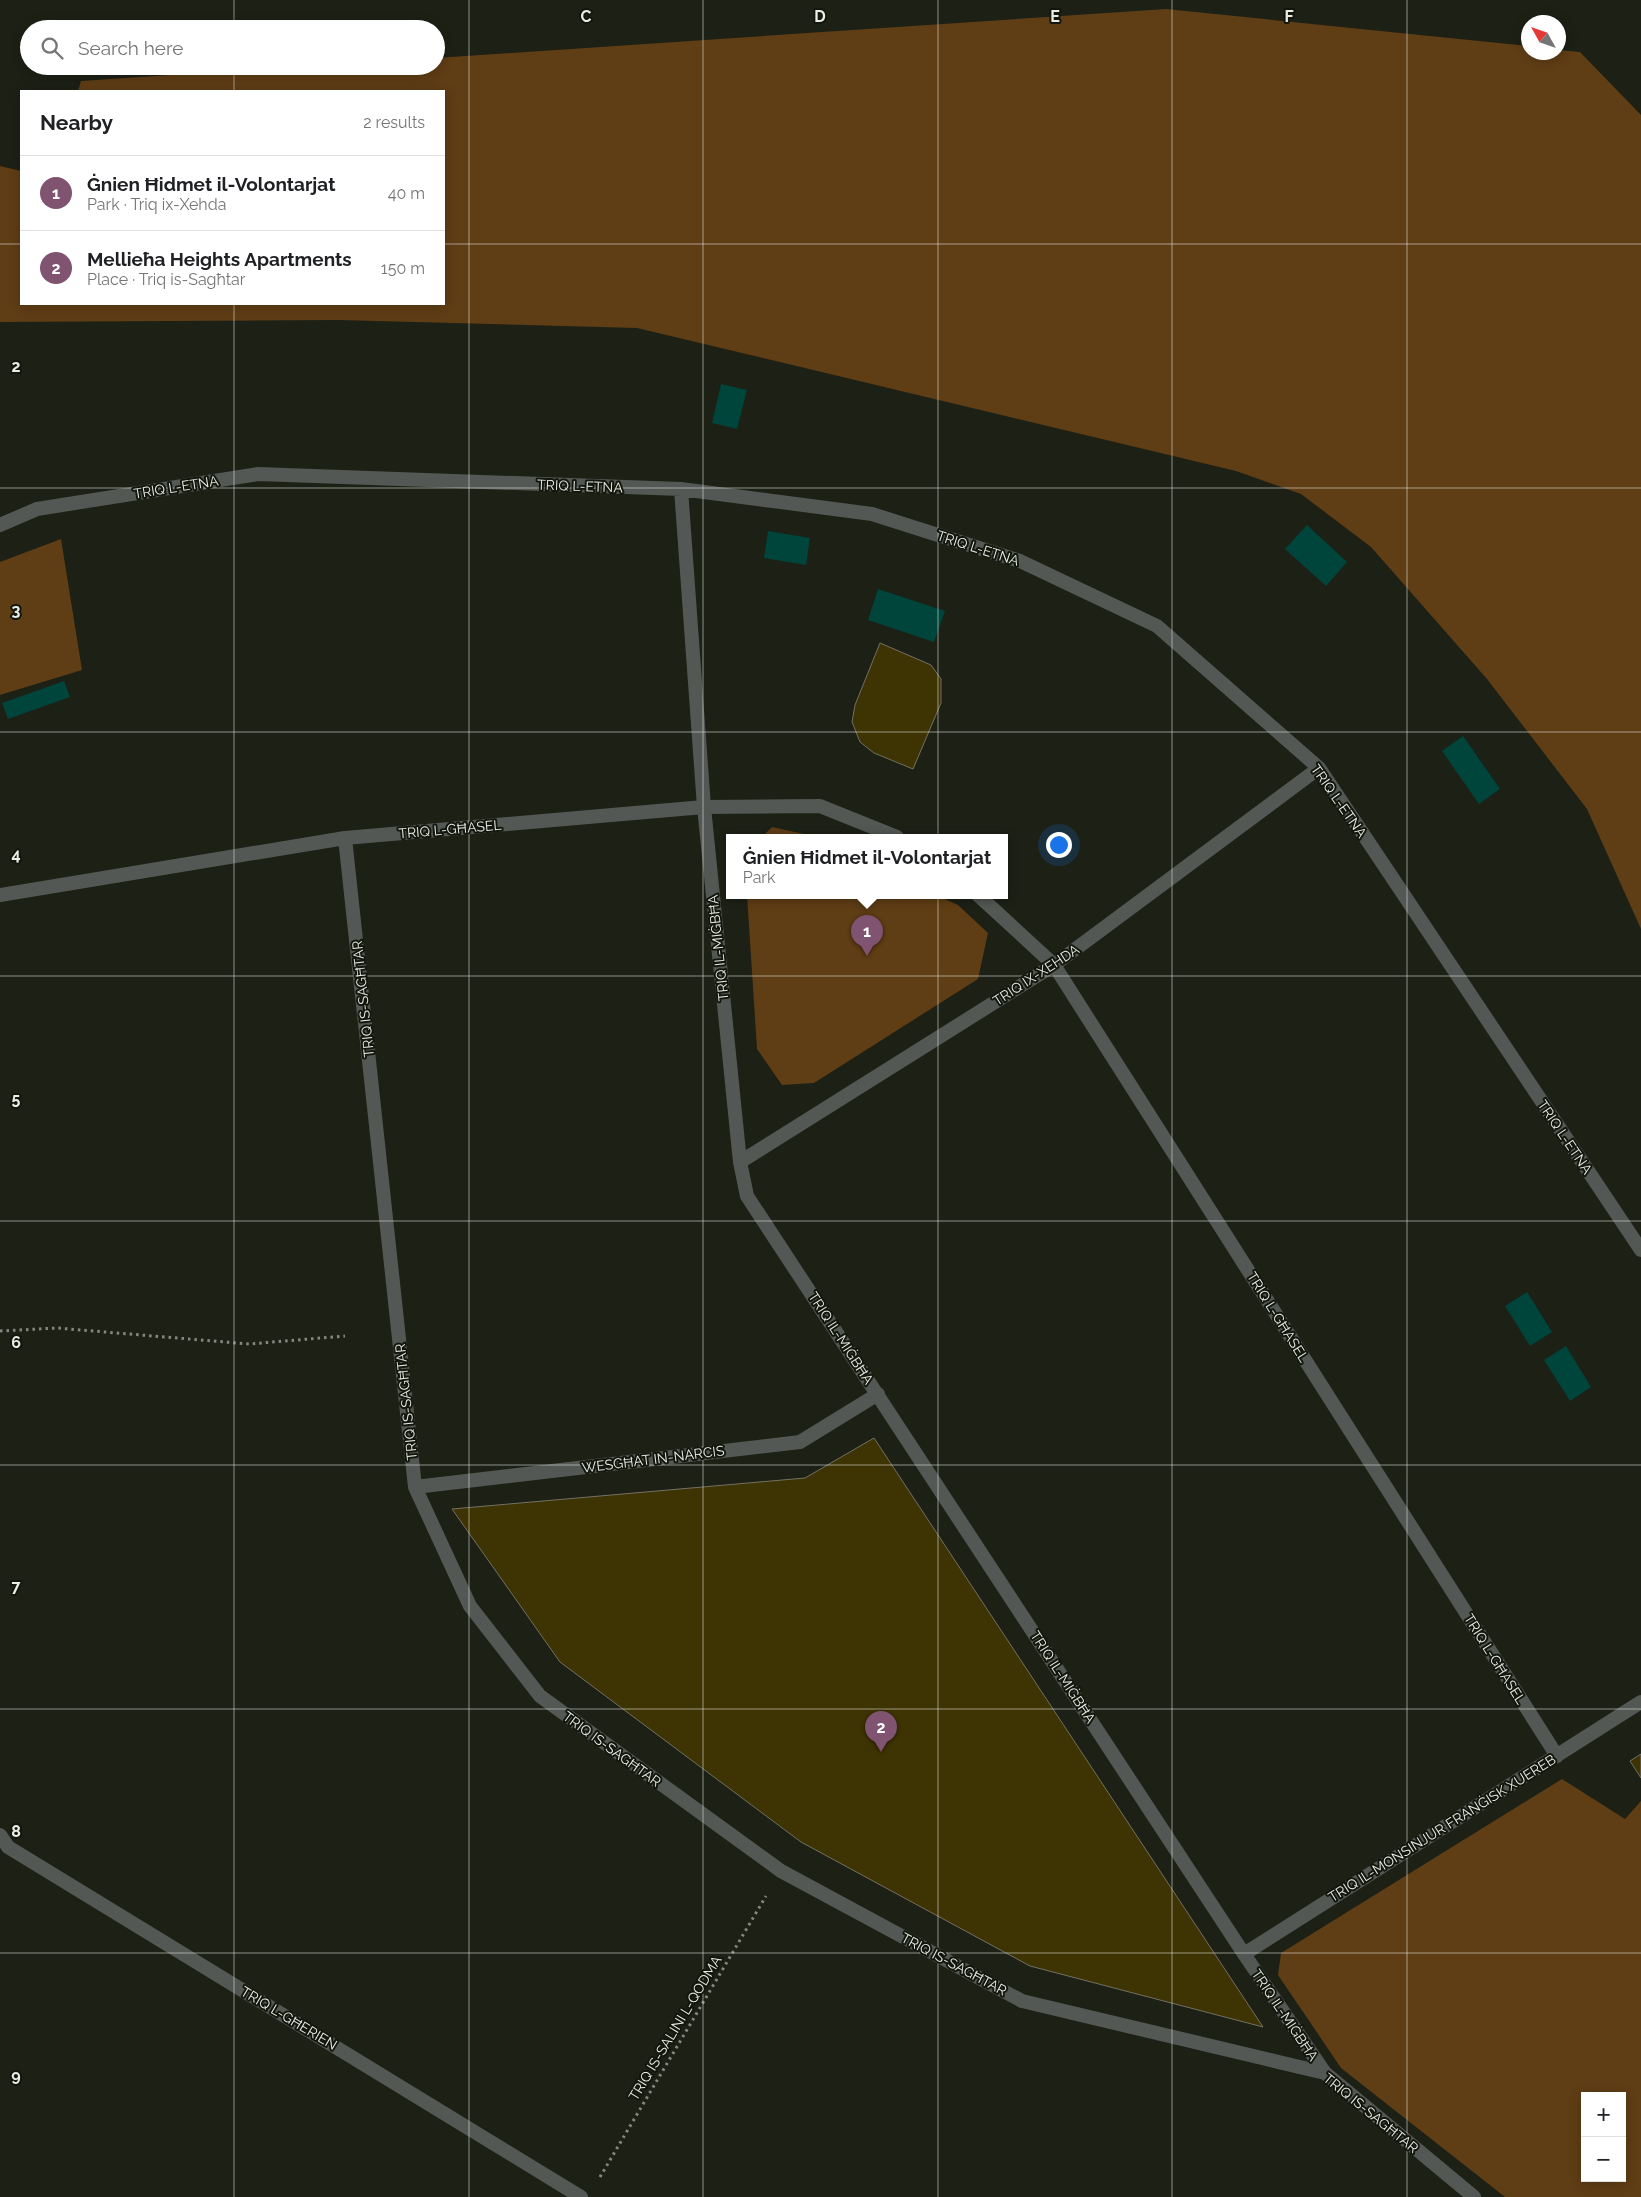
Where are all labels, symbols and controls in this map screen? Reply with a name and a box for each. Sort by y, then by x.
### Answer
text: C [581,7,592,26]
text: D [814,7,826,26]
text: E [1050,7,1060,26]
text: F [1284,7,1294,26]
north arrow [1521,15,1566,60]
search box [20,20,445,75]
icon: search [38,34,66,62]
text: Search here [78,37,184,59]
text: Nearby [40,110,113,135]
text: 2 results [363,113,425,132]
text: Ġnien Ħidmet il-Volontarjat [87,173,335,195]
text: 1 [52,184,60,203]
text: 40 m [388,184,425,203]
text: Park · Triq ix-Xehda [87,195,226,214]
text: Mellieħa Heights Apartments [87,248,352,270]
text: 2 [51,259,61,278]
text: 150 m [381,259,425,278]
text: Place · Triq is-Sagħtar [87,270,245,289]
text: 2 [11,357,21,376]
street label: TRIQ L-ETNA [132,472,220,502]
street label: TRIQ L-ETNA [537,477,624,496]
street label: TRIQ L-ETNA [935,527,1022,569]
text: 3 [12,601,21,620]
street label: TRIQ L-ETNA [1308,761,1370,841]
street label: TRIQ L-GĦASEL [398,817,502,841]
your location [1046,832,1072,858]
popup [726,834,1008,899]
text: 4 [11,845,21,864]
text: Ġnien Ħidmet il-Volontarjat [743,846,991,868]
text: Park [743,868,775,887]
street label: TRIQ IL-MIĠBĦA [702,894,732,1002]
pin: 1 [851,915,883,956]
street label: TRIQ IS-SAGĦTAR [349,940,377,1058]
street label: TRIQ IX-XEHDA [990,941,1083,1009]
text: 5 [12,1089,21,1108]
street label: TRIQ L-ETNA [1534,1097,1596,1177]
street label: TRIQ L-GĦASEL [1244,1269,1312,1365]
street label: TRIQ IL-MIĠBĦA [805,1288,879,1388]
text: 6 [11,1333,21,1352]
street label: TRIQ IS-SAGĦTAR [392,1343,420,1461]
street label: WESGĦAT IN-NARCIS [581,1442,726,1476]
text: 7 [12,1577,21,1596]
street label: TRIQ L-GĦASEL [1461,1611,1529,1707]
street label: TRIQ IL-MIĠBĦA [1027,1627,1101,1727]
street label: TRIQ IS-SAGĦTAR [560,1708,664,1790]
pin: 2 [865,1711,897,1752]
street label: TRIQ IL-MONSINJUR FRANĠISK XUEREB [1324,1749,1559,1905]
text: 8 [11,1822,21,1841]
street label: TRIQ IS-SAGĦTAR [899,1929,1009,1999]
street label: TRIQ IS-SALINI L-QODMA [625,1952,725,2103]
street label: TRIQ IL-MIĠBĦA [1248,1965,1323,2064]
street label: TRIQ L-GĦERIEN [238,1983,340,2053]
text: 9 [11,2066,21,2085]
street label: TRIQ IS-SAGĦTAR [1320,2070,1422,2156]
map controls [1581,2092,1626,2182]
button: + [1581,2092,1626,2137]
button: − [1581,2137,1626,2182]

